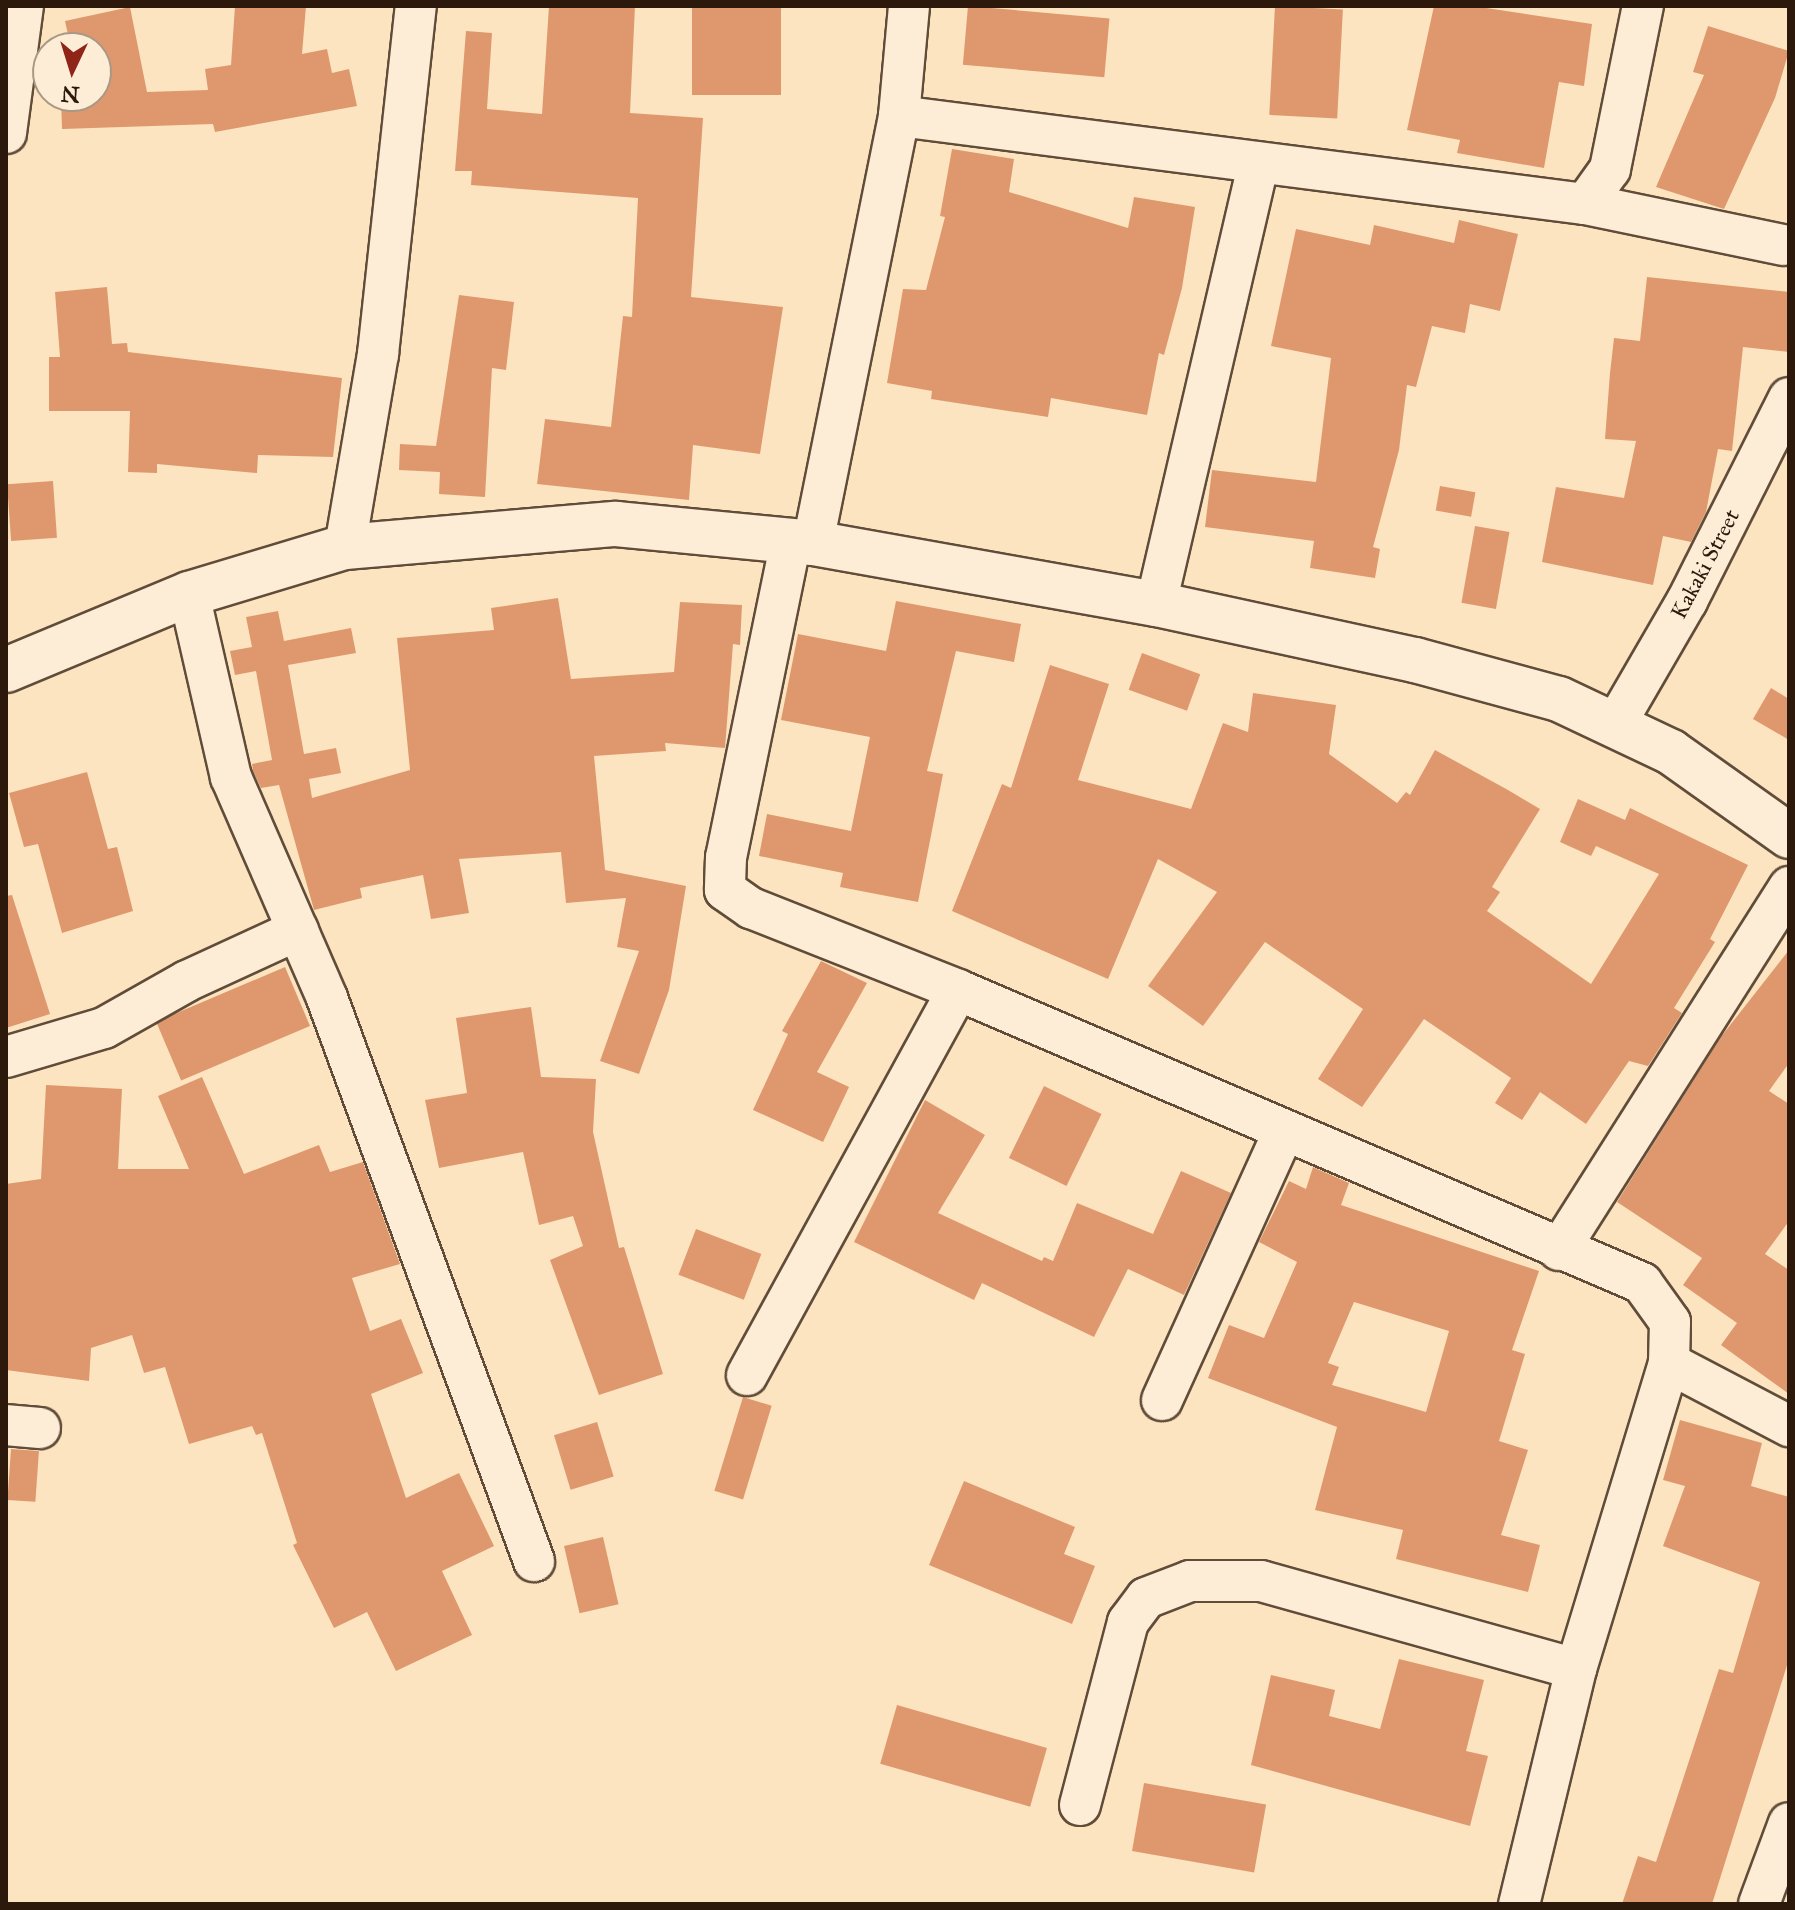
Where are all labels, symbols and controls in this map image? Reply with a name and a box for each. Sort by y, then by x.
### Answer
north arrow [32,32,112,112]
text: N [60,80,81,109]
street label: Kakaki Street [1665,505,1745,623]

